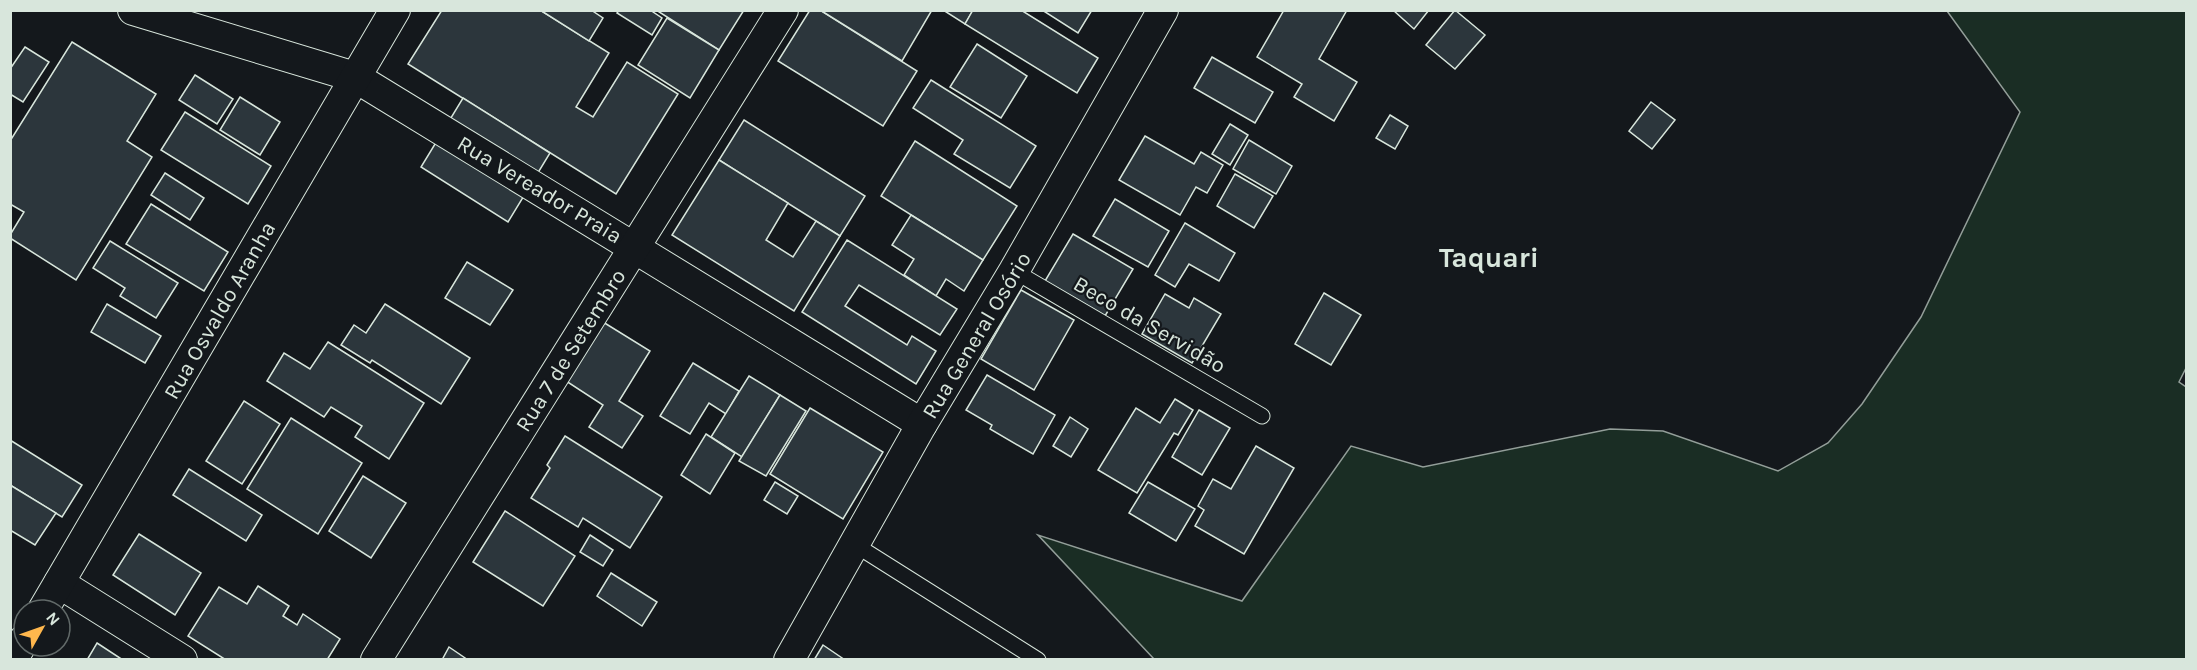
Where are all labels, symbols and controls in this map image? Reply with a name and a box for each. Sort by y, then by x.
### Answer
street label: Rua Vereador Praia [452,130,627,249]
street label: Rua Osvaldo Aranha [158,217,281,404]
district label: Taquari [1439,241,1539,274]
street label: Rua General Osório [917,247,1037,424]
street label: Rua 7 de Setembro [510,264,631,437]
street label: Beco da Servidão [1069,271,1230,379]
north arrow [12,598,72,658]
text: N [42,608,64,629]

